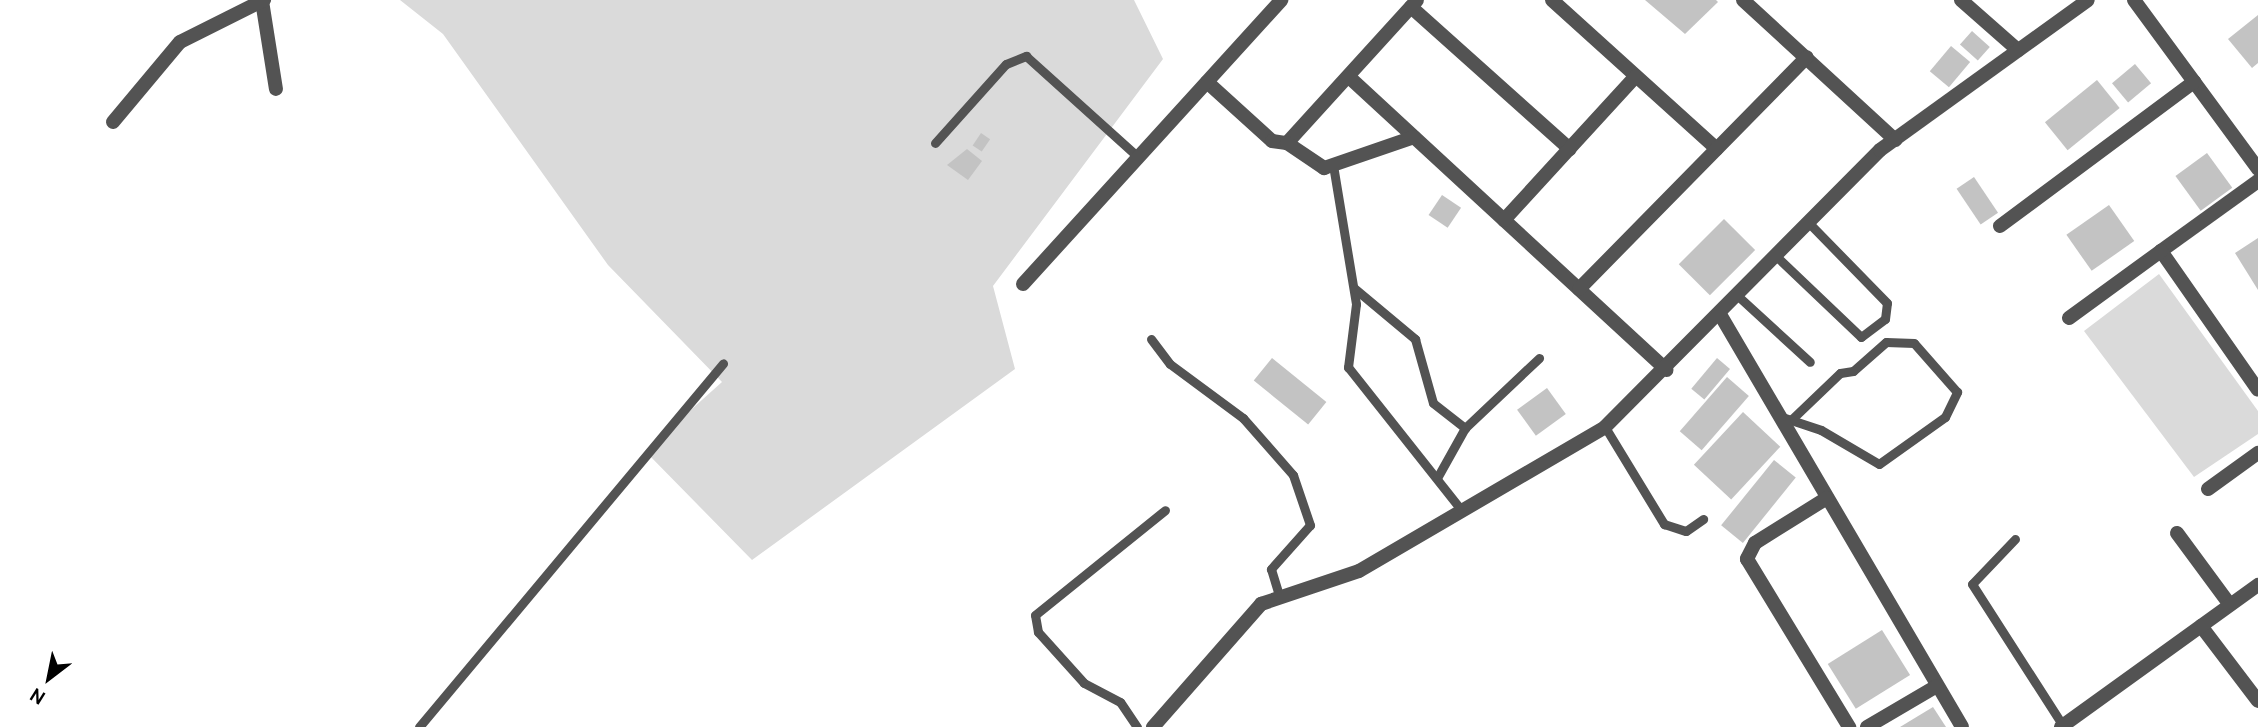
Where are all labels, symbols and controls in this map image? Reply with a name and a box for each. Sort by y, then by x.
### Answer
north arrow [14,643,84,713]
text: N [26,683,49,710]

